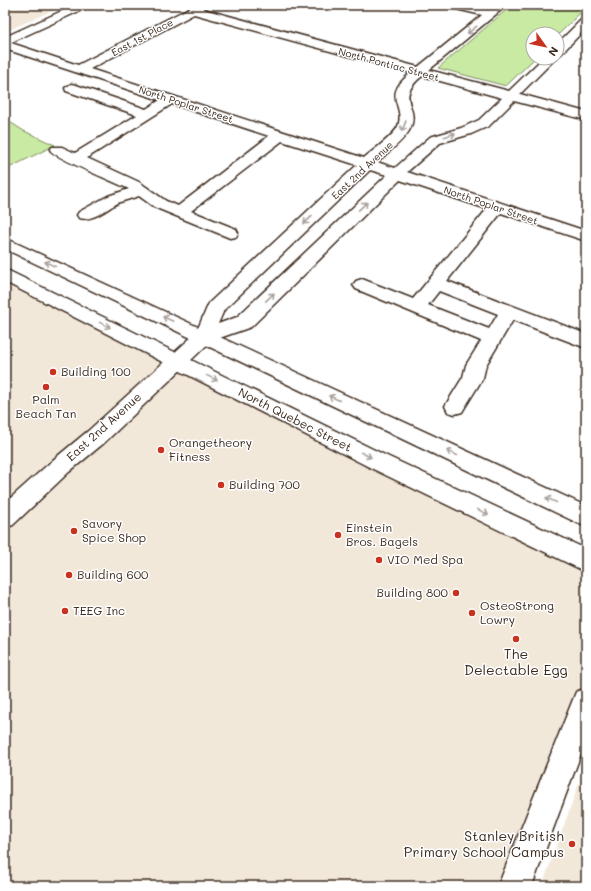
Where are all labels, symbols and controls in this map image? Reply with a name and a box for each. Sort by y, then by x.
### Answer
street label: East 1st Place [109,15,175,59]
one-way arrow [466,25,477,34]
north arrow [525,26,565,66]
street label: North Pontiac Street [337,44,441,84]
text: N [545,44,562,59]
street label: North Poplar Street [137,82,235,126]
one-way arrow [399,119,407,131]
one-way arrow [443,131,456,138]
street label: East 2nd Avenue [328,138,396,202]
street label: North Poplar Street [442,182,540,228]
one-way arrow [358,201,368,211]
one-way arrow [303,215,313,224]
one-way arrow [45,260,57,267]
one-way arrow [265,292,275,302]
one-way arrow [163,315,175,322]
one-way arrow [99,322,111,329]
place label: Building 100 [61,363,131,379]
marker: Building 100 [48,367,58,377]
one-way arrow [206,375,218,382]
marker: Palm Beach Tan [41,382,51,392]
street label: North Quebec Street [236,384,355,455]
street label: East 2nd Avenue [62,388,144,464]
place label: Palm Beach Tan [16,391,76,421]
one-way arrow [329,393,341,401]
place label: Orangetheory Fitness [169,434,252,464]
marker: Orangetheory Fitness [156,445,166,455]
one-way arrow [446,449,458,456]
one-way arrow [360,452,372,459]
place label: Building 700 [229,476,301,492]
marker: Building 700 [216,480,226,490]
one-way arrow [545,496,557,503]
one-way arrow [477,509,489,516]
place label: Savory Spice Shop [82,515,146,545]
place label: Einstein Bros. Bagels [346,519,418,549]
marker: Savory Spice Shop [69,526,79,536]
marker: Einstein Bros. Bagels [333,530,343,540]
place label: VIO Med Spa [387,551,463,567]
marker: VIO Med Spa [374,555,384,565]
place label: Building 600 [77,566,149,582]
marker: Building 600 [64,570,74,580]
place label: Building 800 [377,584,449,600]
marker: Building 800 [451,588,461,598]
place label: OsteoStrong Lowry [480,597,554,627]
place label: TEEG Inc [73,602,125,618]
marker: TEEG Inc [60,606,70,616]
marker: OsteoStrong Lowry [467,608,477,618]
marker: The Delectable Egg [511,634,521,644]
place label: The Delectable Egg [464,644,568,679]
place label: Stanley British Primary School Campus [404,826,564,861]
marker: Stanley British Primary School Campus [567,839,577,849]

